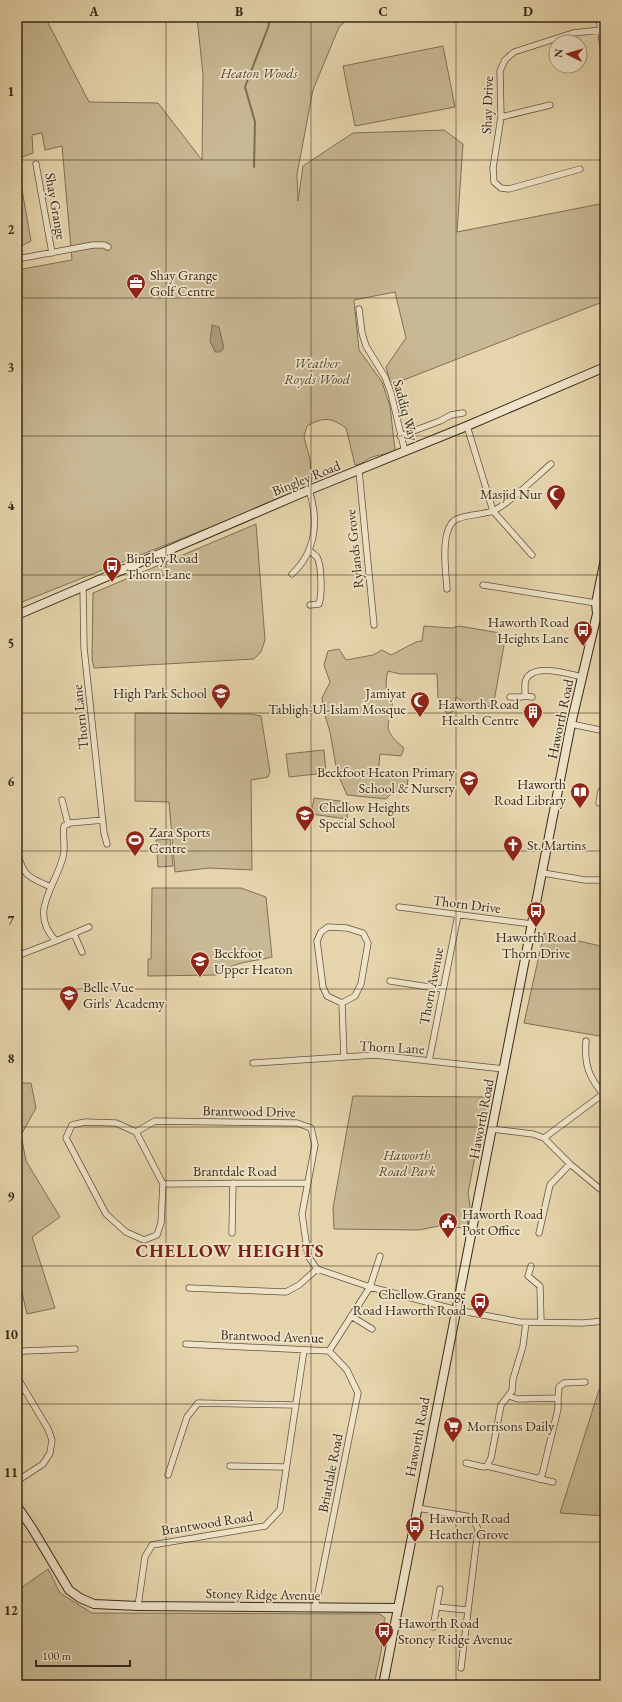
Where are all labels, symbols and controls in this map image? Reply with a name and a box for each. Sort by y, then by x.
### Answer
text: A [88,3,99,20]
text: B [235,3,243,20]
text: C [378,3,388,20]
text: D [523,3,533,20]
north arrow [548,34,588,74]
text: N [551,48,565,58]
park label: Heaton Woods [220,64,298,82]
street label: Shay Drive [477,75,497,134]
text: 1 [8,83,15,100]
street label: Shay Grange [41,171,71,241]
text: 2 [8,221,15,238]
place label: Shay Grange Golf Centre [150,266,218,300]
office icon: Shay Grange Golf Centre [125,272,147,300]
park label: Weather Royds Wood [284,354,351,388]
text: 3 [8,359,15,376]
street label: Saddiq Way [389,377,423,443]
street label: Bingley Road [269,456,344,500]
mosque icon: Masjid Nur [545,483,567,511]
place label: Masjid Nur [480,485,542,503]
text: 4 [8,497,15,514]
street label: Rylands Grove [341,508,367,590]
place label: Bingley Road Thorn Lane [126,549,199,583]
bus stop icon: Bingley Road Thorn Lane [101,555,123,583]
place label: Haworth Road Heights Lane [488,613,570,647]
bus stop icon: Haworth Road Heights Lane [572,619,594,647]
text: 5 [8,635,14,652]
street label: Haworth Road [543,677,577,761]
school or university icon: High Park School [210,682,232,710]
street label: Thorn Lane [68,683,92,750]
place label: High Park School [113,684,208,702]
place label: Jamiyat Tabligh-Ul-Islam Mosque [268,684,407,718]
mosque icon: Jamiyat Tabligh-Ul-Islam Mosque [409,690,431,718]
place label: Haworth Road Health Centre [438,695,520,729]
building icon: Haworth Road Health Centre [522,701,544,729]
place label: Beckfoot Heaton Primary School & Nursery [317,763,456,797]
school or university icon: Beckfoot Heaton Primary School & Nursery [458,769,480,797]
text: 6 [8,773,15,790]
place label: Haworth Road Library [494,775,567,809]
library icon: Haworth Road Library [569,781,591,809]
place label: Chellow Heights Special School [319,798,410,832]
school or university icon: Chellow Heights Special School [294,804,316,832]
place label: Zara Sports Centre [149,823,211,857]
sports icon: Zara Sports Centre [124,829,146,857]
church icon: St. Martins [502,834,524,862]
place label: St. Martins [527,836,587,854]
street label: Thorn Drive [432,891,503,917]
bus stop icon: Haworth Road Thorn Drive [525,900,547,928]
text: 7 [8,912,15,929]
place label: Haworth Road Thorn Drive [495,928,578,962]
place label: Beckfoot Upper Heaton [214,944,294,978]
street label: Thorn Avenue [415,945,447,1026]
school or university icon: Beckfoot Upper Heaton [189,950,211,978]
place label: Belle Vue Girls' Academy [83,978,165,1012]
school or university icon: Belle Vue Girls' Academy [58,984,80,1012]
street label: Thorn Lane [359,1036,425,1058]
text: 8 [8,1050,15,1067]
street label: Haworth Road [464,1077,498,1161]
street label: Brantwood Drive [202,1101,296,1121]
park label: Haworth Road Park [378,1146,436,1180]
street label: Brantdale Road [193,1162,278,1180]
text: 9 [8,1188,15,1205]
place label: Haworth Road Post Office [462,1205,544,1239]
public building icon: Haworth Road Post Office [437,1211,459,1239]
district label: CHELLOW HEIGHTS [135,1239,325,1262]
place label: Chellow Grange Road Haworth Road [353,1285,467,1319]
bus stop icon: Chellow Grange Road Haworth Road [469,1291,491,1319]
street label: Brantwood Avenue [220,1325,325,1347]
text: 10 [4,1326,18,1343]
street label: Haworth Road [400,1395,434,1479]
supermarket icon: Morrisons Daily [442,1415,464,1443]
place label: Morrisons Daily [467,1417,555,1435]
street label: Briardale Road [314,1431,347,1514]
text: 11 [4,1464,18,1481]
street label: Brantwood Road [160,1507,255,1539]
place label: Haworth Road Heather Grove [429,1509,511,1543]
bus stop icon: Haworth Road Heather Grove [404,1515,426,1543]
street label: Stoney Ridge Avenue [206,1584,321,1604]
text: 12 [4,1602,18,1619]
place label: Haworth Road Stoney Ridge Avenue [398,1614,513,1648]
bus stop icon: Haworth Road Stoney Ridge Avenue [373,1620,395,1648]
scale bar [36,1642,130,1668]
text: 100 m [42,1648,72,1664]

